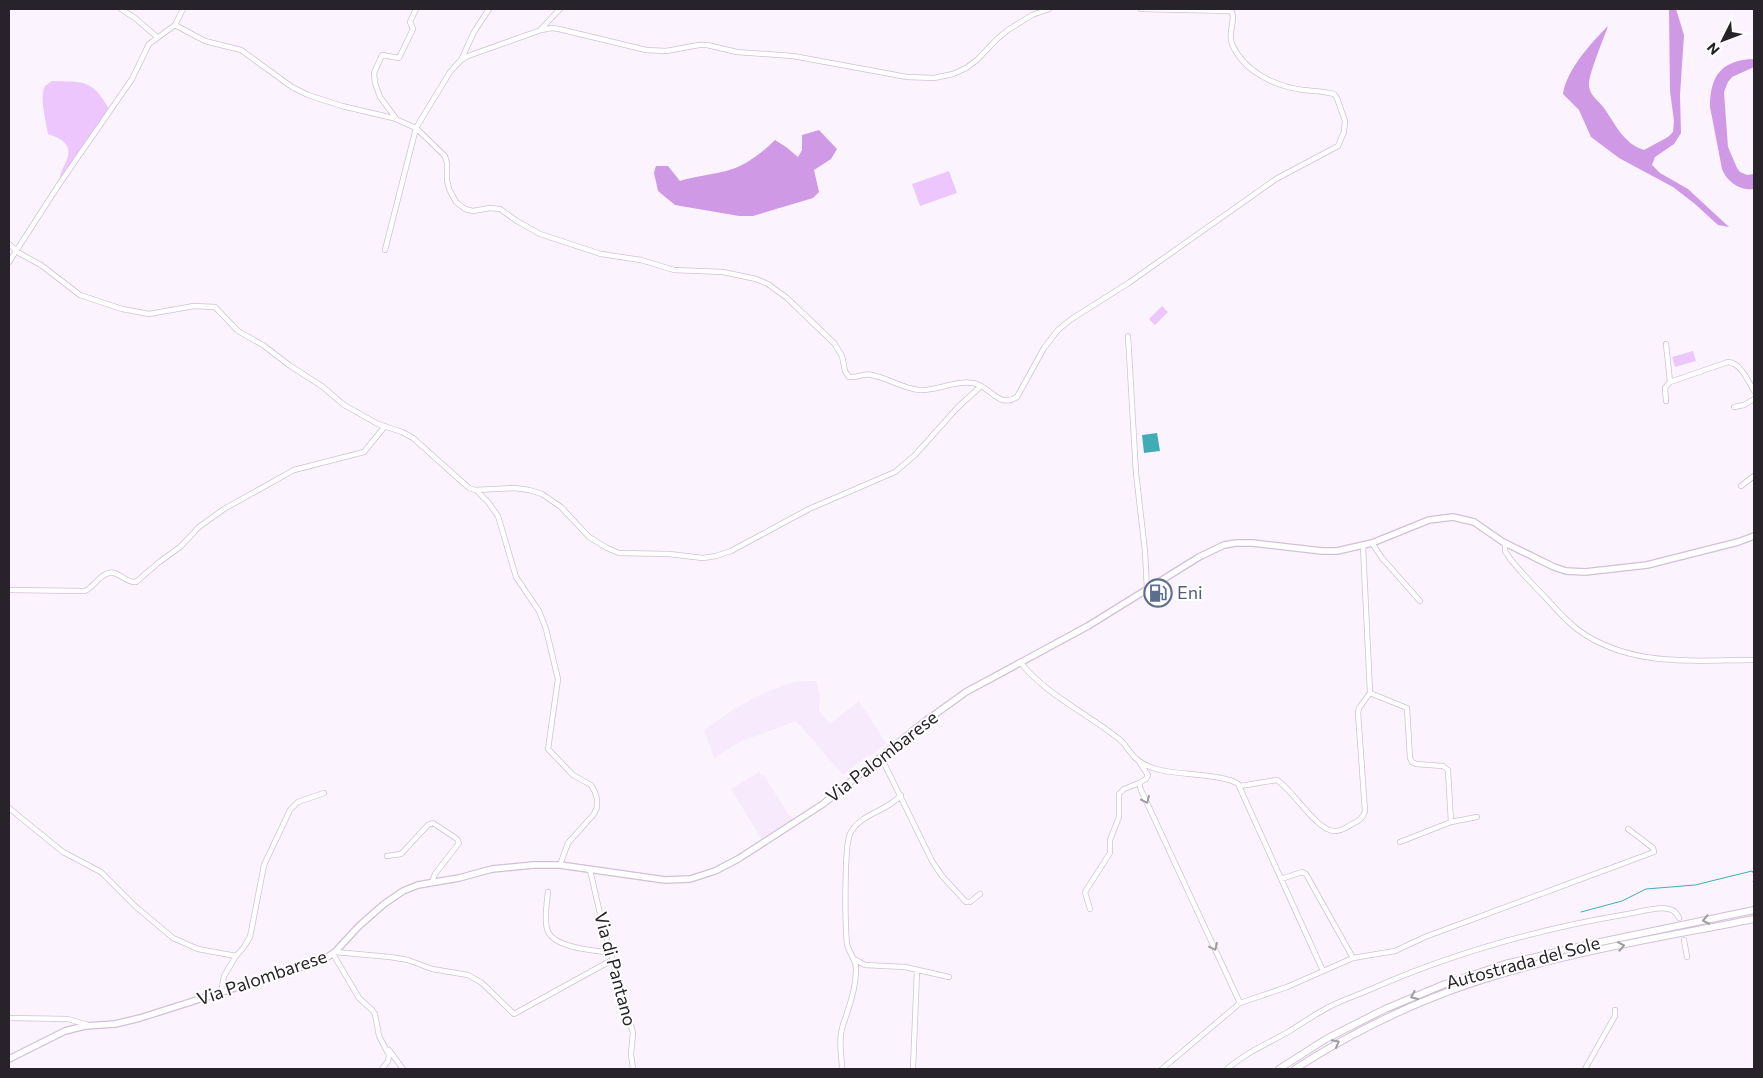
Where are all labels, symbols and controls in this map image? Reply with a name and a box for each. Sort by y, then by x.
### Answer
north arrow [1698,15,1748,65]
text: N [1703,39,1723,59]
fuel station icon: Eni [1143,578,1173,608]
place label: Eni [1177,581,1203,603]
street label: Via Palombarese [821,706,942,807]
one-way arrow [1139,795,1150,804]
street label: Via di Pantano [590,909,642,1028]
one-way arrow [1702,914,1711,925]
street label: Autostrada del Sole [1443,931,1602,993]
one-way arrow [1617,941,1626,952]
one-way arrow [1208,942,1219,951]
street label: Via Palombarese [194,945,329,1010]
one-way arrow [1410,990,1419,1001]
one-way arrow [1331,1039,1340,1049]

